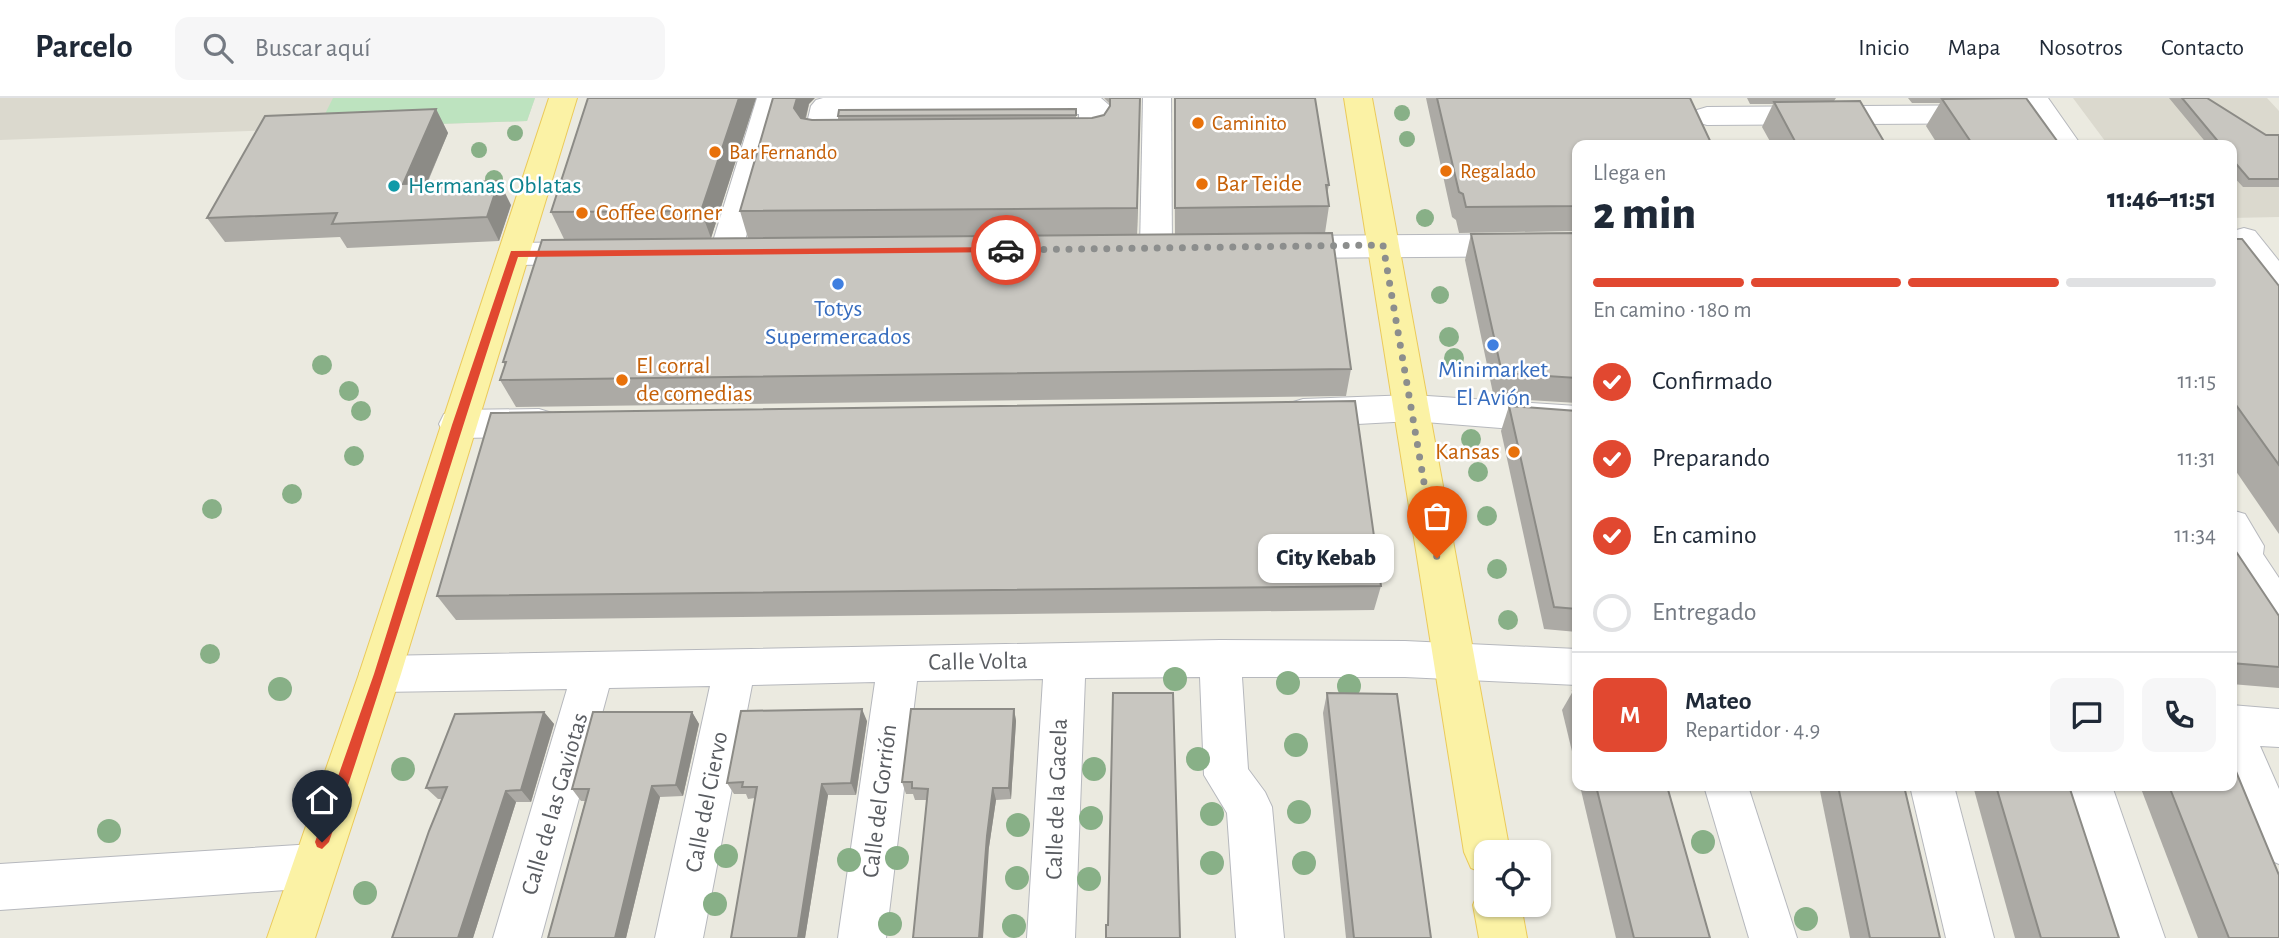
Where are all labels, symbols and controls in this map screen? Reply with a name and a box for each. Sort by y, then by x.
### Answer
search box [175,17,665,80]
icon: search [199,29,237,67]
text: Parcelo [35,31,133,64]
text: Buscar aquí [255,35,371,61]
text: Inicio [1858,36,1909,60]
text: Mapa [1947,36,2001,60]
text: Nosotros [2039,36,2123,60]
text: Contacto [2161,36,2244,60]
place label: Caminito [1212,113,1287,134]
marker: Caminito [1190,115,1206,131]
place label: Bar Fernando [729,142,837,163]
marker: Bar Fernando [707,144,723,160]
place label: Regalado [1460,161,1536,182]
text: Llega en [1593,162,1666,185]
marker: Regalado [1438,163,1454,179]
place label: Bar Teide [1216,172,1302,196]
place label: Hermanas Oblatas [408,174,581,198]
marker: Bar Teide [1194,176,1210,192]
marker: Hermanas Oblatas [386,178,402,194]
text: 11:46–11:51 [2107,186,2216,212]
text: 2 min [1593,191,1696,237]
place label: Coffee Corner [596,201,722,225]
marker: Coffee Corner [574,205,590,221]
courier [971,215,1041,285]
icon: car [987,231,1025,269]
marker: Totys Supermercados [830,276,846,292]
place label: Totys Supermercados [765,297,911,349]
text: En camino · 180 m [1593,299,1752,322]
marker: Minimarket El Avión [1485,337,1501,353]
place label: El corral de comedias [636,354,753,406]
place label: Minimarket El Avión [1438,358,1548,410]
icon: check [1593,363,1631,401]
text: Confirmado [1652,368,1773,394]
text: 11:15 [2177,370,2216,393]
marker: El corral de comedias [614,372,630,388]
place label: Kansas [1435,440,1500,464]
icon: check [1593,440,1631,478]
marker: Kansas [1506,444,1522,460]
text: Preparando [1652,445,1770,471]
text: 11:31 [2178,447,2216,470]
pin [1407,486,1467,558]
icon: bag [1418,497,1456,535]
icon: check [1593,517,1631,555]
text: En camino [1652,522,1757,548]
text: 11:34 [2174,524,2216,547]
callout: City Kebab [1258,533,1395,582]
text: City Kebab [1276,547,1376,570]
text: Entregado [1652,599,1757,625]
street label: Calle Volta [928,649,1028,675]
button: chat [2050,678,2124,752]
button: phone [2142,678,2216,752]
text: Mateo [1685,688,1752,714]
text: M [1620,702,1640,728]
street label: Calle de las Gaviotas [518,710,592,898]
street label: Calle de la Gacela [1042,718,1072,880]
text: Repartidor · 4.9 [1685,719,1820,742]
street label: Calle del Gorrión [859,723,901,879]
street label: Calle del Ciervo [682,730,732,874]
pin [292,770,352,842]
icon: home [303,781,341,819]
map controls [1474,840,1551,917]
button: locate [1474,840,1551,917]

